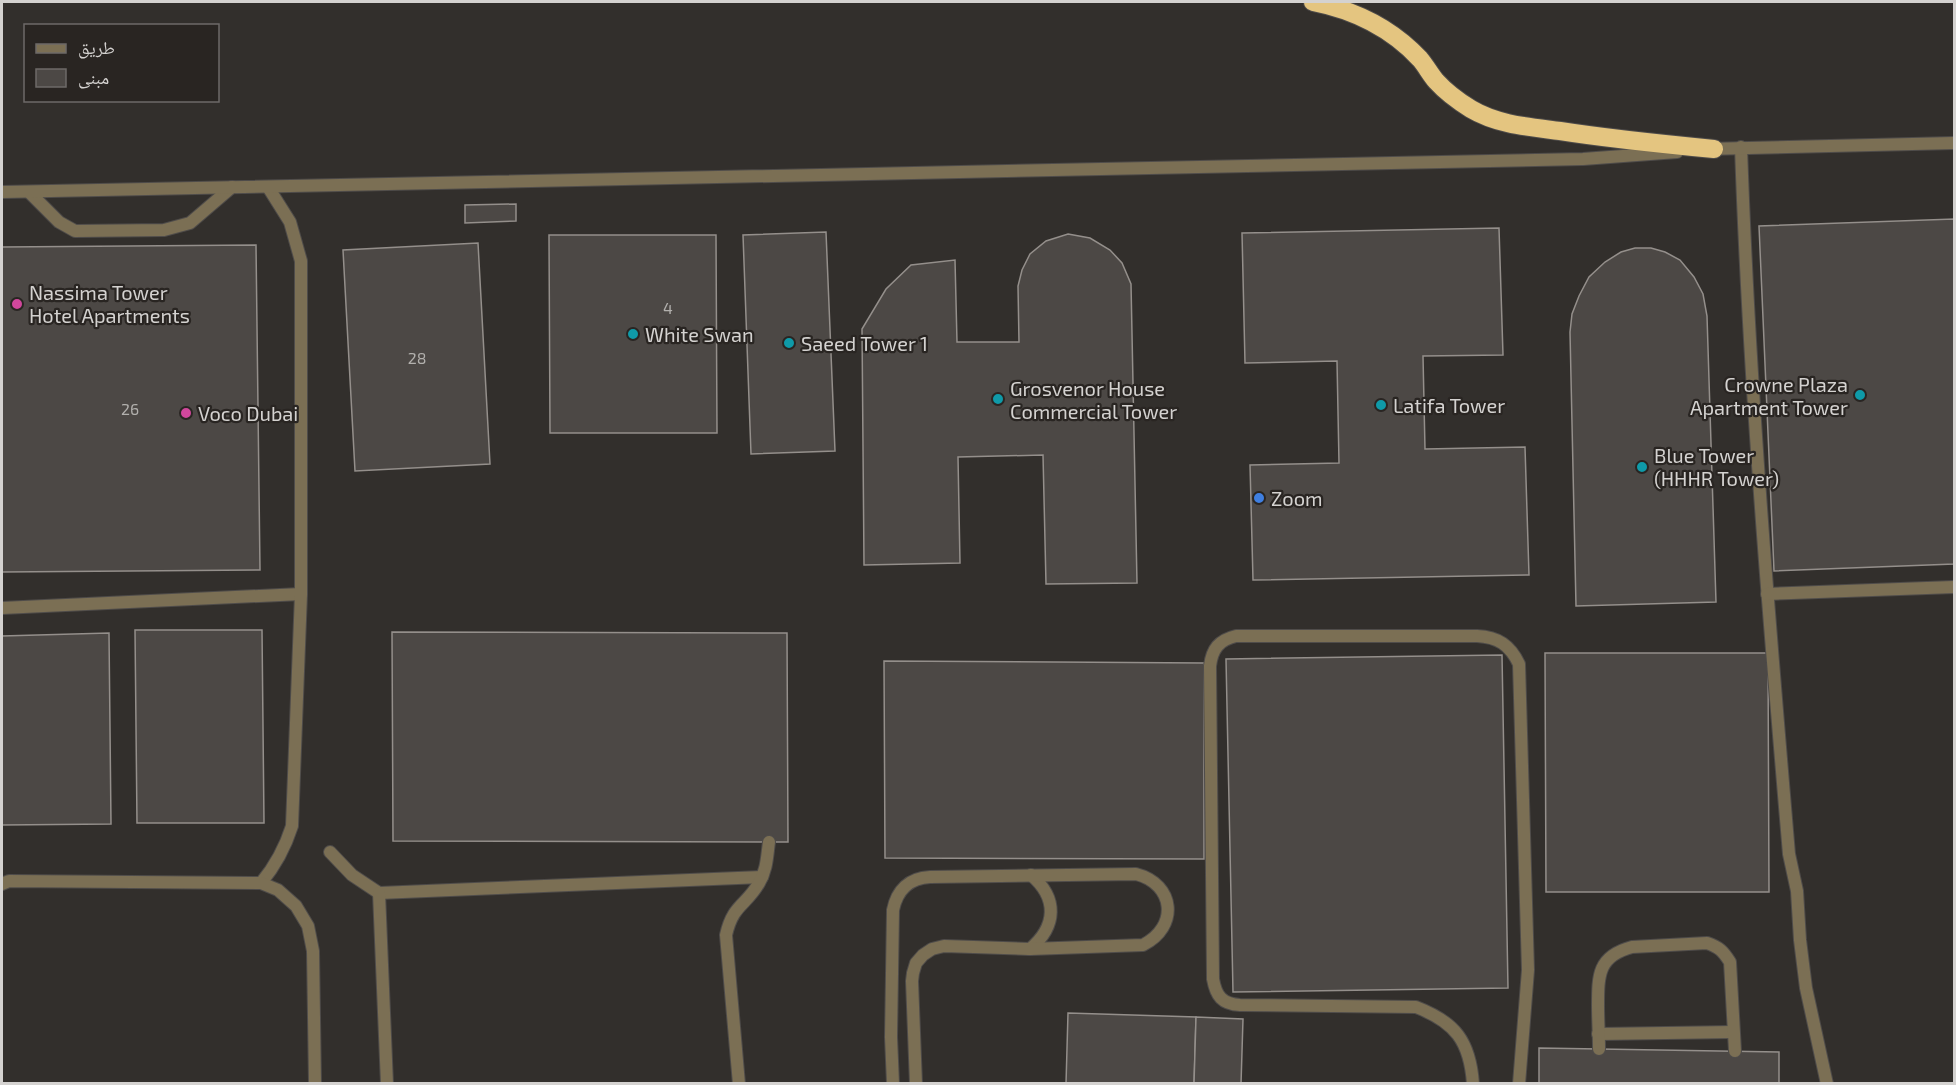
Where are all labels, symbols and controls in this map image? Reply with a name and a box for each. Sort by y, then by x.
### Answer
legend [24,24,219,102]
text: طريق [78,36,115,59]
text: مبنى [78,66,109,89]
place label: Nassima Tower Hotel Apartments [29,280,190,327]
marker: Nassima Tower Hotel Apartments [10,297,24,311]
house number: 4 [663,298,673,317]
place label: White Swan [645,322,754,346]
marker: White Swan [626,327,640,341]
place label: Saeed Tower 1 [801,331,928,355]
marker: Saeed Tower 1 [782,336,796,350]
house number: 28 [408,348,426,367]
place label: Crowne Plaza Apartment Tower [1690,372,1848,419]
place label: Grosvenor House Commercial Tower [1010,376,1177,423]
marker: Crowne Plaza Apartment Tower [1853,388,1867,402]
marker: Grosvenor House Commercial Tower [991,392,1005,406]
place label: Latifa Tower [1393,393,1505,417]
marker: Latifa Tower [1374,398,1388,412]
house number: 26 [121,399,139,418]
place label: Voco Dubai [198,401,298,425]
marker: Voco Dubai [179,406,193,420]
place label: Blue Tower (HHHR Tower) [1654,443,1779,490]
marker: Blue Tower (HHHR Tower) [1635,460,1649,474]
place label: Zoom [1271,486,1323,510]
marker: Zoom [1252,491,1266,505]

